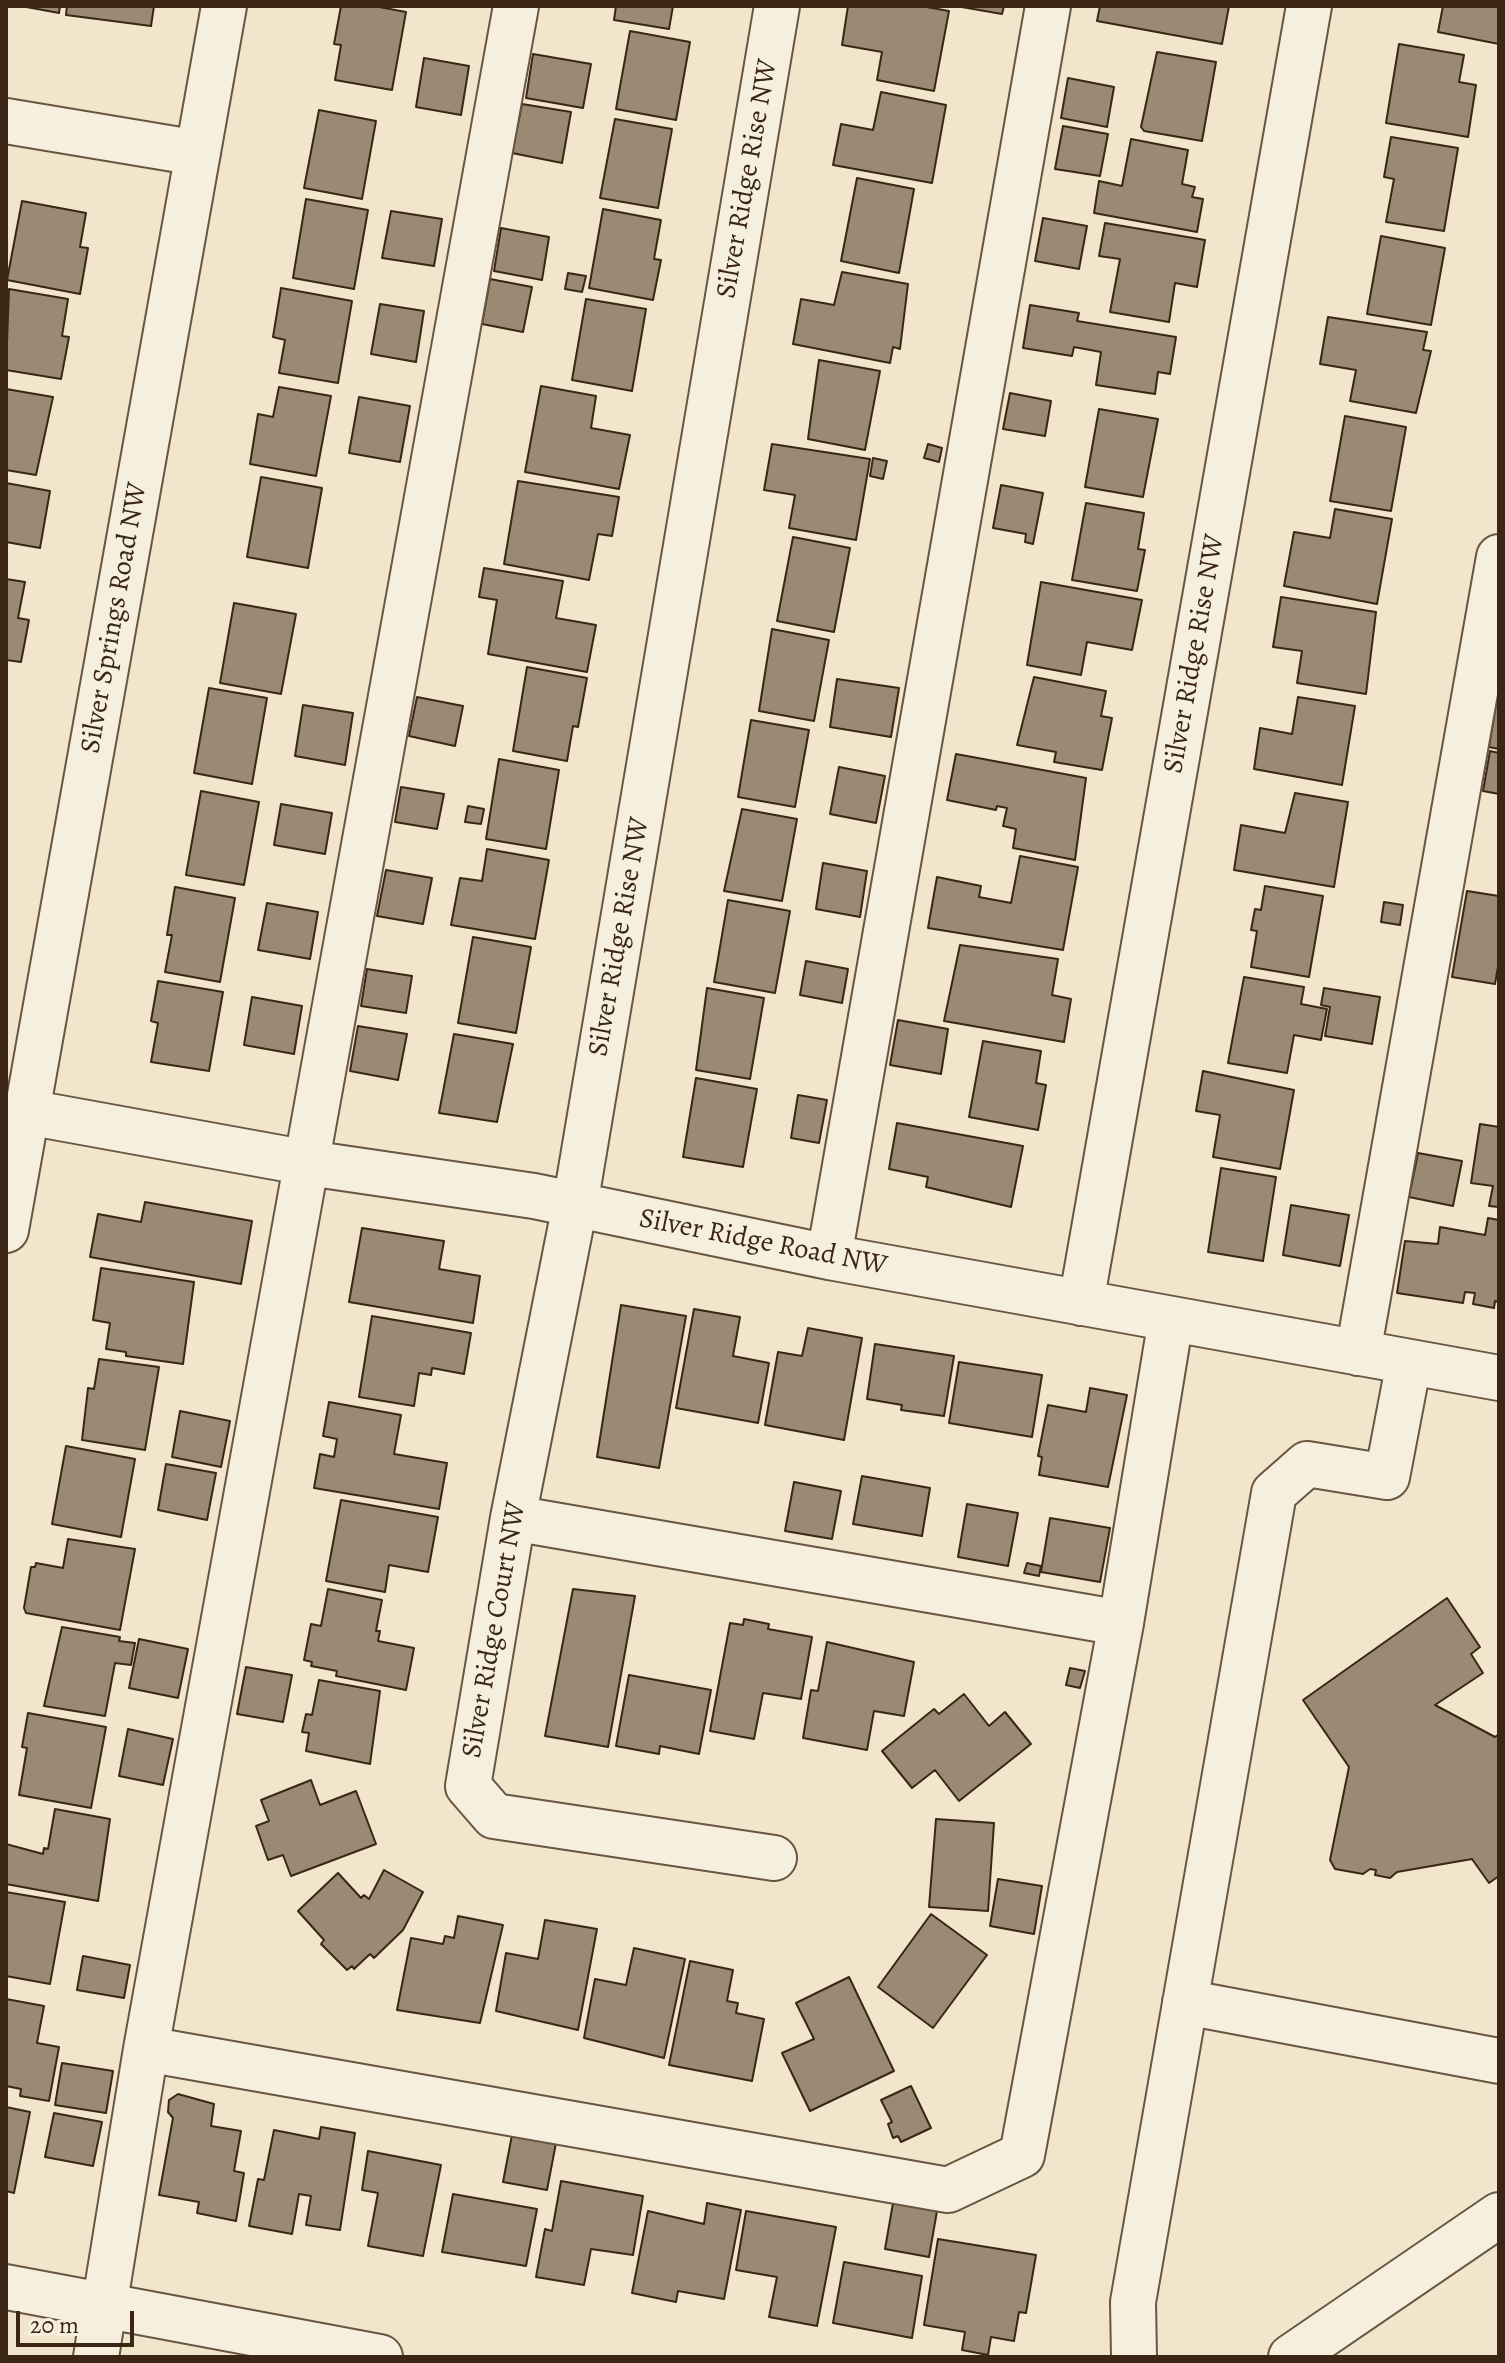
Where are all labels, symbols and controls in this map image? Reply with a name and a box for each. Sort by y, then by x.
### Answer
street label: Silver Ridge Rise NW [710,57,786,301]
street label: Silver Springs Road NW [75,480,155,756]
street label: Silver Ridge Rise NW [1157,532,1233,776]
street label: Silver Ridge Rise NW [582,815,658,1059]
street label: Silver Ridge Road NW [636,1202,890,1284]
street label: Silver Ridge Court NW [456,1499,534,1761]
scale bar [20,2295,138,2345]
text: 20 m [30,2309,79,2341]

